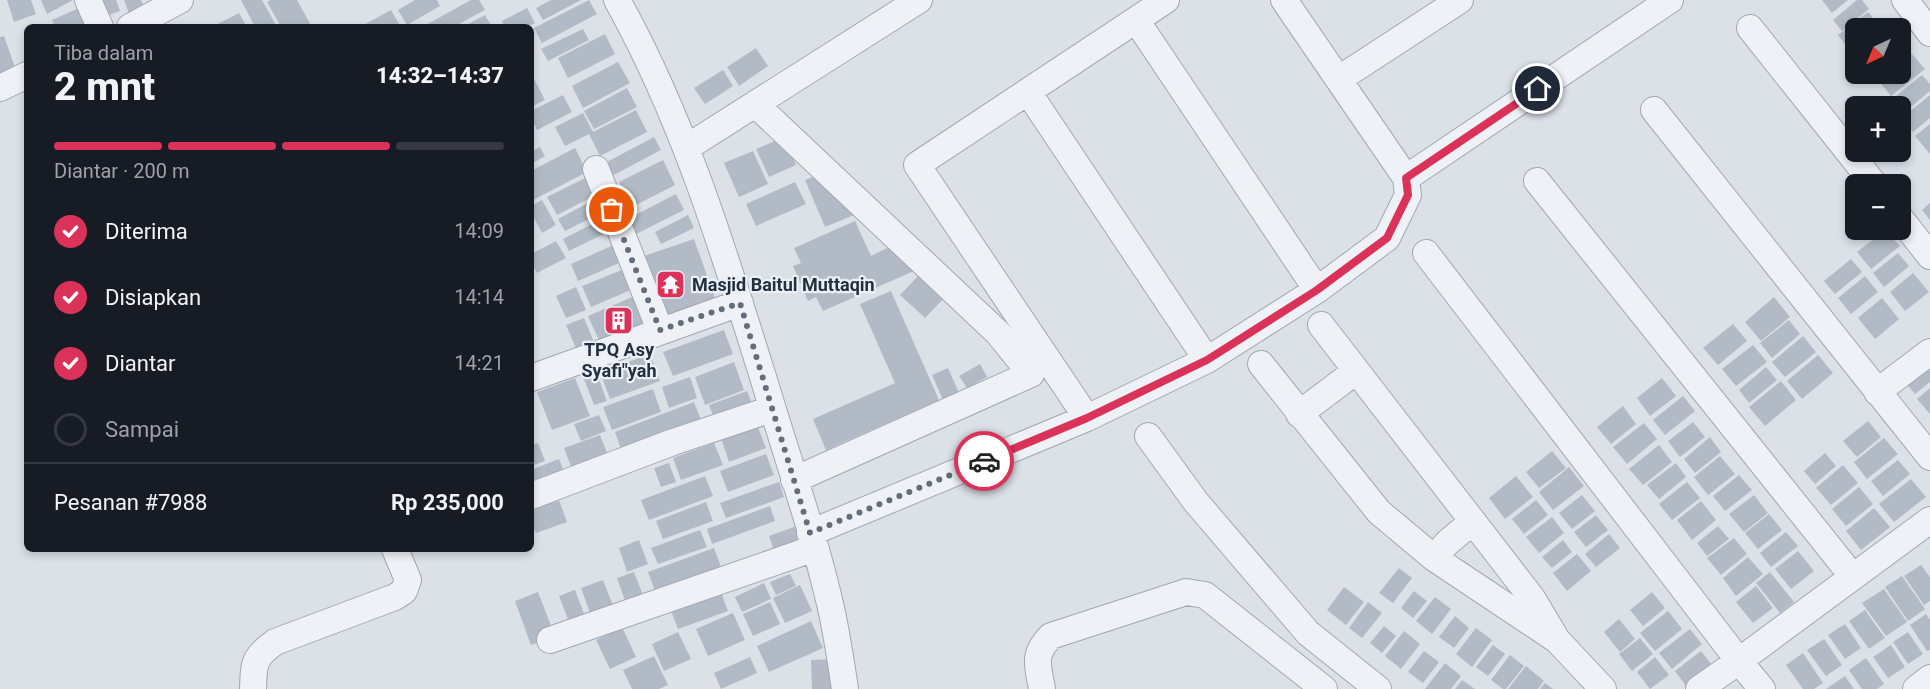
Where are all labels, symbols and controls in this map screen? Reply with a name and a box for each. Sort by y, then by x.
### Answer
north arrow [1845,18,1911,84]
map controls [1845,18,1911,240]
text: Tiba dalam [54,41,153,65]
text: 14:32–14:37 [376,63,504,88]
pin [1512,63,1563,114]
text: 2 mnt [54,64,155,110]
icon: home [1521,72,1554,105]
button: + [1845,96,1911,162]
text: Diantar · 200 m [54,159,189,183]
button: − [1845,174,1911,240]
pin [586,184,637,235]
icon: bag [595,193,628,226]
icon: check [54,215,87,248]
text: Diterima [105,219,188,244]
text: 14:09 [454,219,504,243]
temple icon: Masjid Baitul Muttaqin [655,269,687,301]
place label: Masjid Baitul Muttaqin [692,274,875,295]
icon: check [54,281,87,314]
text: Disiapkan [105,285,201,310]
text: 14:14 [454,285,504,309]
building icon: TPQ Asy Syafi"yah [603,305,635,337]
place label: TPQ Asy Syafi"yah [582,339,657,381]
icon: check [54,347,87,380]
text: Diantar [105,351,176,376]
text: 14:21 [454,351,504,375]
text: Sampai [105,417,179,442]
courier [954,431,1014,491]
icon: car [968,445,1001,478]
text: Pesanan #7988 [54,490,207,515]
text: Rp 235,000 [391,490,504,515]

